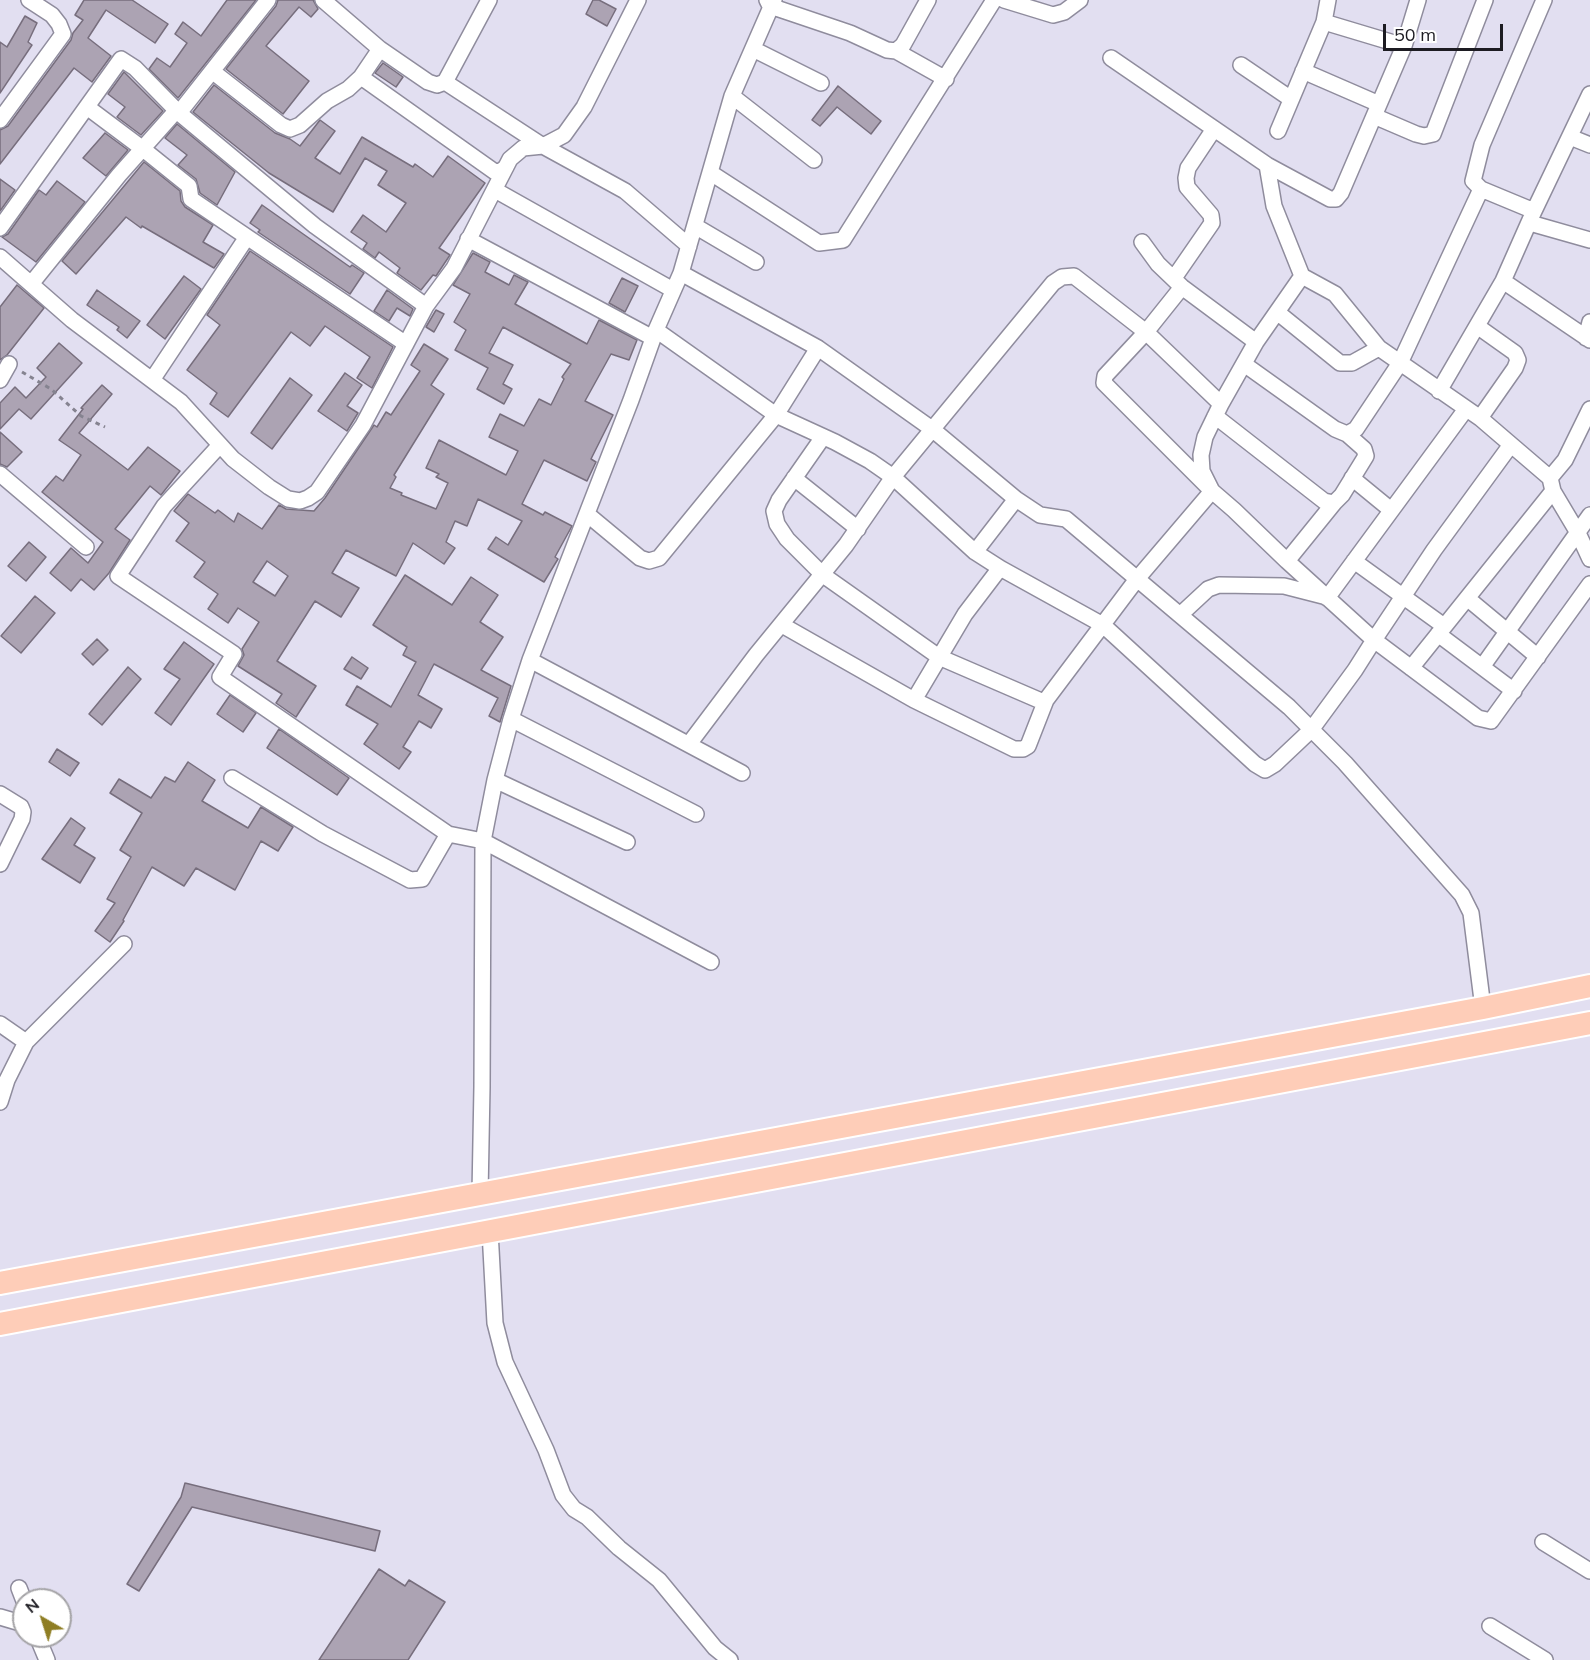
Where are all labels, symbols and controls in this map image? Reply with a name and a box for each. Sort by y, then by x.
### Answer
scale bar [1386,12,1506,50]
text: 50 m [1394,23,1436,46]
north arrow [12,1588,72,1648]
text: N [21,1594,43,1617]

